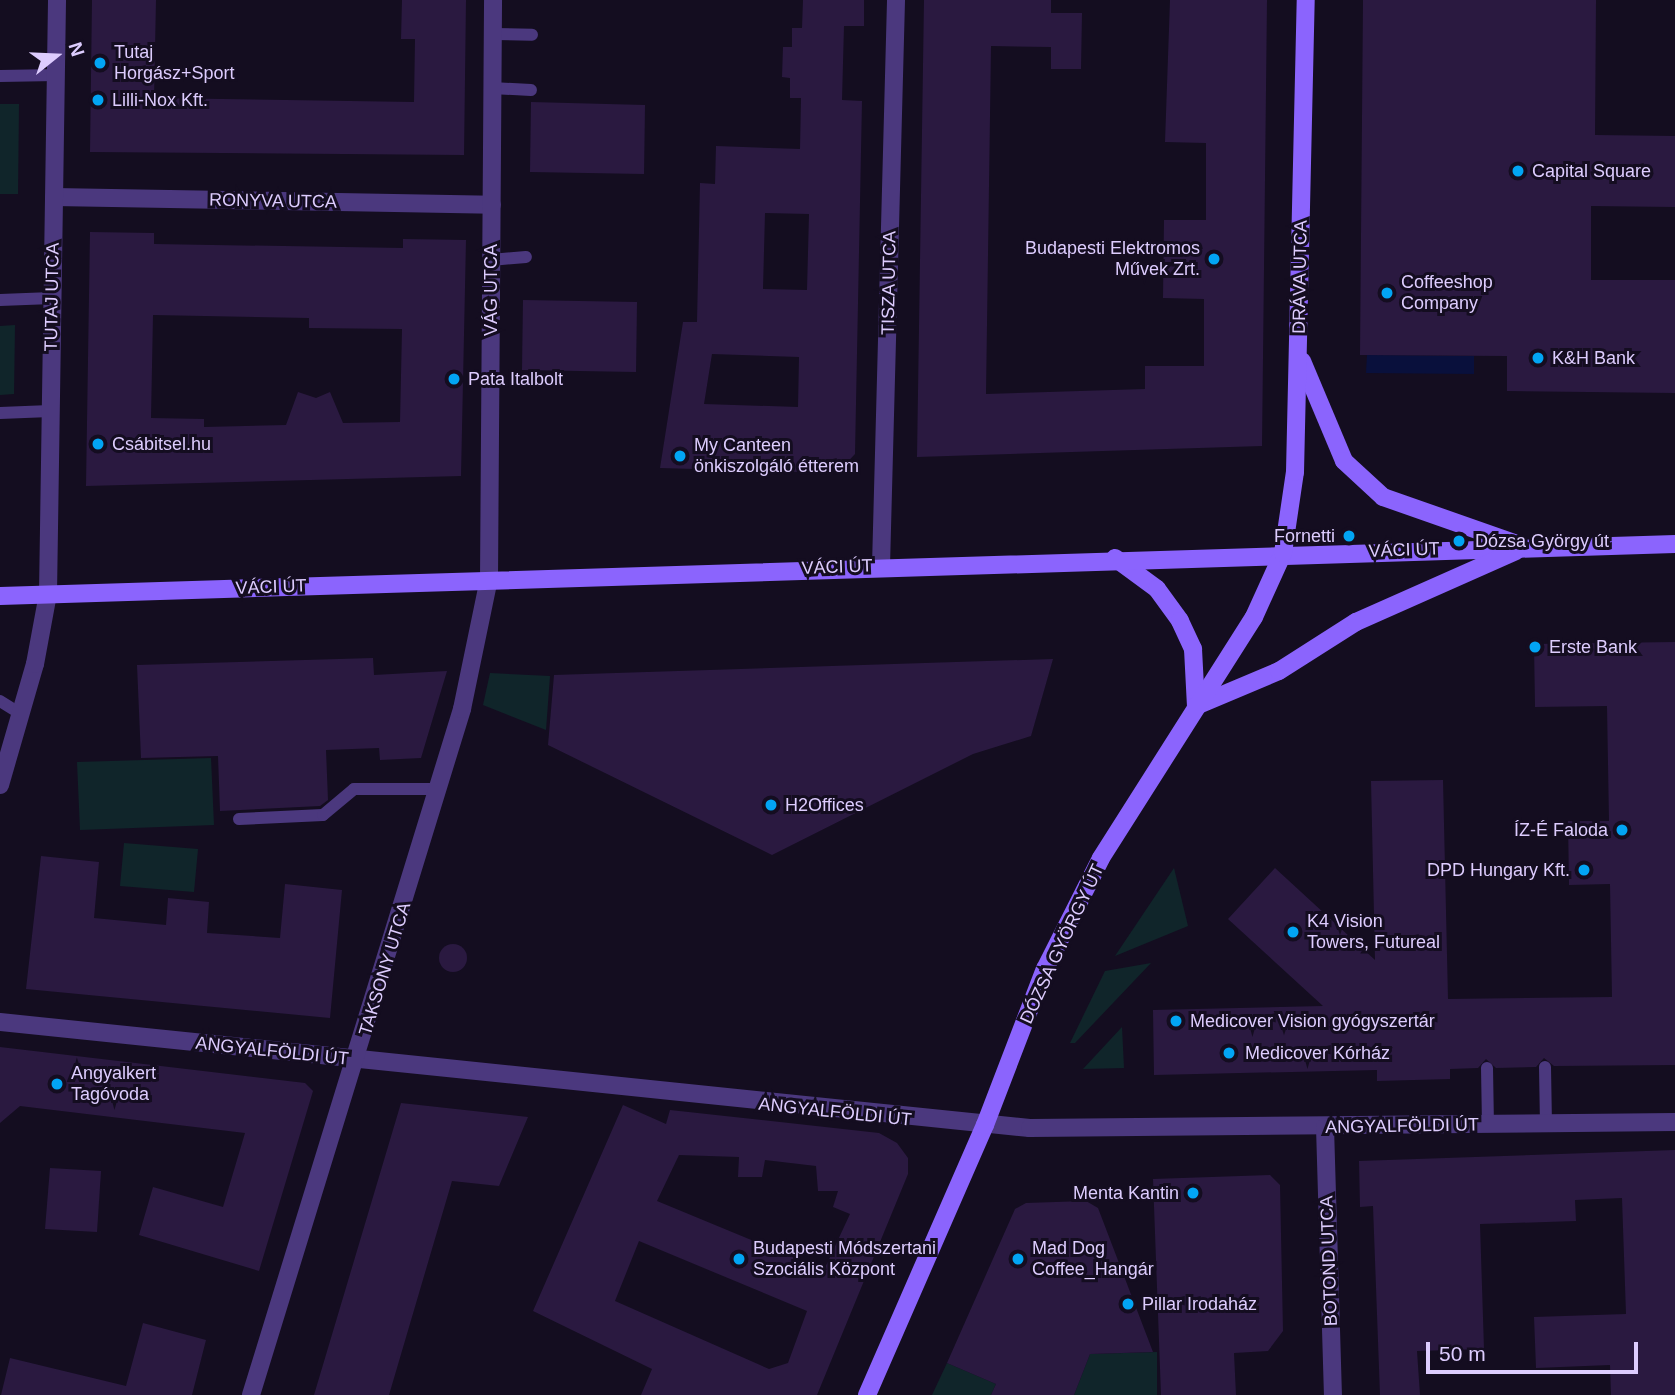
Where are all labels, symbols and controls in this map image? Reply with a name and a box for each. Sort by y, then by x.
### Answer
north arrow [21,21,91,91]
text: N [64,40,89,59]
place label: Tutaj Horgász+Sport [114,42,235,84]
marker: Tutaj Horgász+Sport [92,55,108,71]
place label: Lilli-Nox Kft. [112,89,208,111]
marker: Lilli-Nox Kft. [90,92,106,108]
place label: Capital Square [1532,160,1651,182]
marker: Capital Square [1510,163,1526,179]
street label: RONYVA UTCA [208,189,338,213]
street label: DRÁVA UTCA [1288,219,1312,335]
street label: TISZA UTCA [877,230,901,336]
place label: Budapesti Elektromos Művek Zrt. [1025,238,1200,280]
street label: TUTAJ UTCA [40,242,64,352]
street label: VÁG UTCA [480,244,502,336]
marker: Budapesti Elektromos Művek Zrt. [1206,251,1222,267]
place label: Coffeeshop Company [1401,272,1493,314]
marker: Coffeeshop Company [1379,285,1395,301]
place label: K&H Bank [1552,347,1635,369]
marker: K&H Bank [1530,350,1546,366]
place label: Pata Italbolt [468,368,563,390]
marker: Pata Italbolt [446,371,462,387]
place label: Csábitsel.hu [112,433,211,455]
place label: My Canteen önkiszolgáló étterem [694,435,859,478]
marker: Csábitsel.hu [90,436,106,452]
marker: My Canteen önkiszolgáló étterem [672,448,688,464]
place label: Fornetti [1274,525,1335,547]
marker: Fornetti [1341,528,1357,544]
place label: Dózsa György út [1475,530,1609,552]
marker: Dózsa György út [1449,531,1469,551]
street label: VÁCI ÚT [1368,538,1440,562]
street label: VÁCI ÚT [801,555,873,579]
street label: VÁCI ÚT [235,575,307,599]
place label: Erste Bank [1549,636,1637,658]
marker: Erste Bank [1527,639,1543,655]
place label: H2Offices [785,794,864,816]
marker: H2Offices [763,797,779,813]
place label: ÍZ-É Faloda [1514,819,1608,841]
marker: ÍZ-É Faloda [1614,822,1630,838]
place label: DPD Hungary Kft. [1427,859,1570,881]
street label: DÓZSA GYÖRGY ÚT [1015,860,1109,1028]
marker: DPD Hungary Kft. [1576,862,1592,878]
street label: TAKSONY UTCA [354,900,416,1038]
place label: K4 Vision Towers, Futureal [1307,911,1440,954]
marker: K4 Vision Towers, Futureal [1285,924,1301,940]
place label: Medicover Vision gyógyszertár [1190,1010,1435,1032]
marker: Medicover Vision gyógyszertár [1168,1013,1184,1029]
street label: ANGYALFÖLDI ÚT [194,1032,350,1070]
place label: Medicover Kórház [1245,1042,1390,1064]
marker: Medicover Kórház [1219,1043,1239,1063]
place label: Angyalkert Tagóvoda [71,1063,156,1106]
marker: Angyalkert Tagóvoda [49,1076,65,1092]
street label: ANGYALFÖLDI ÚT [757,1093,913,1131]
street label: ANGYALFÖLDI ÚT [1325,1114,1479,1138]
place label: Menta Kantin [1073,1182,1179,1204]
marker: Menta Kantin [1185,1185,1201,1201]
street label: BOTOND UTCA [1316,1195,1342,1327]
place label: Budapesti Módszertani Szociális Központ [753,1238,936,1280]
place label: Mad Dog Coffee_Hangár [1032,1238,1154,1280]
marker: Budapesti Módszertani Szociális Központ [731,1251,747,1267]
marker: Mad Dog Coffee_Hangár [1010,1251,1026,1267]
place label: Pillar Irodaház [1142,1293,1257,1315]
marker: Pillar Irodaház [1120,1296,1136,1312]
scale bar [1430,1328,1642,1372]
text: 50 m [1439,1342,1486,1365]

